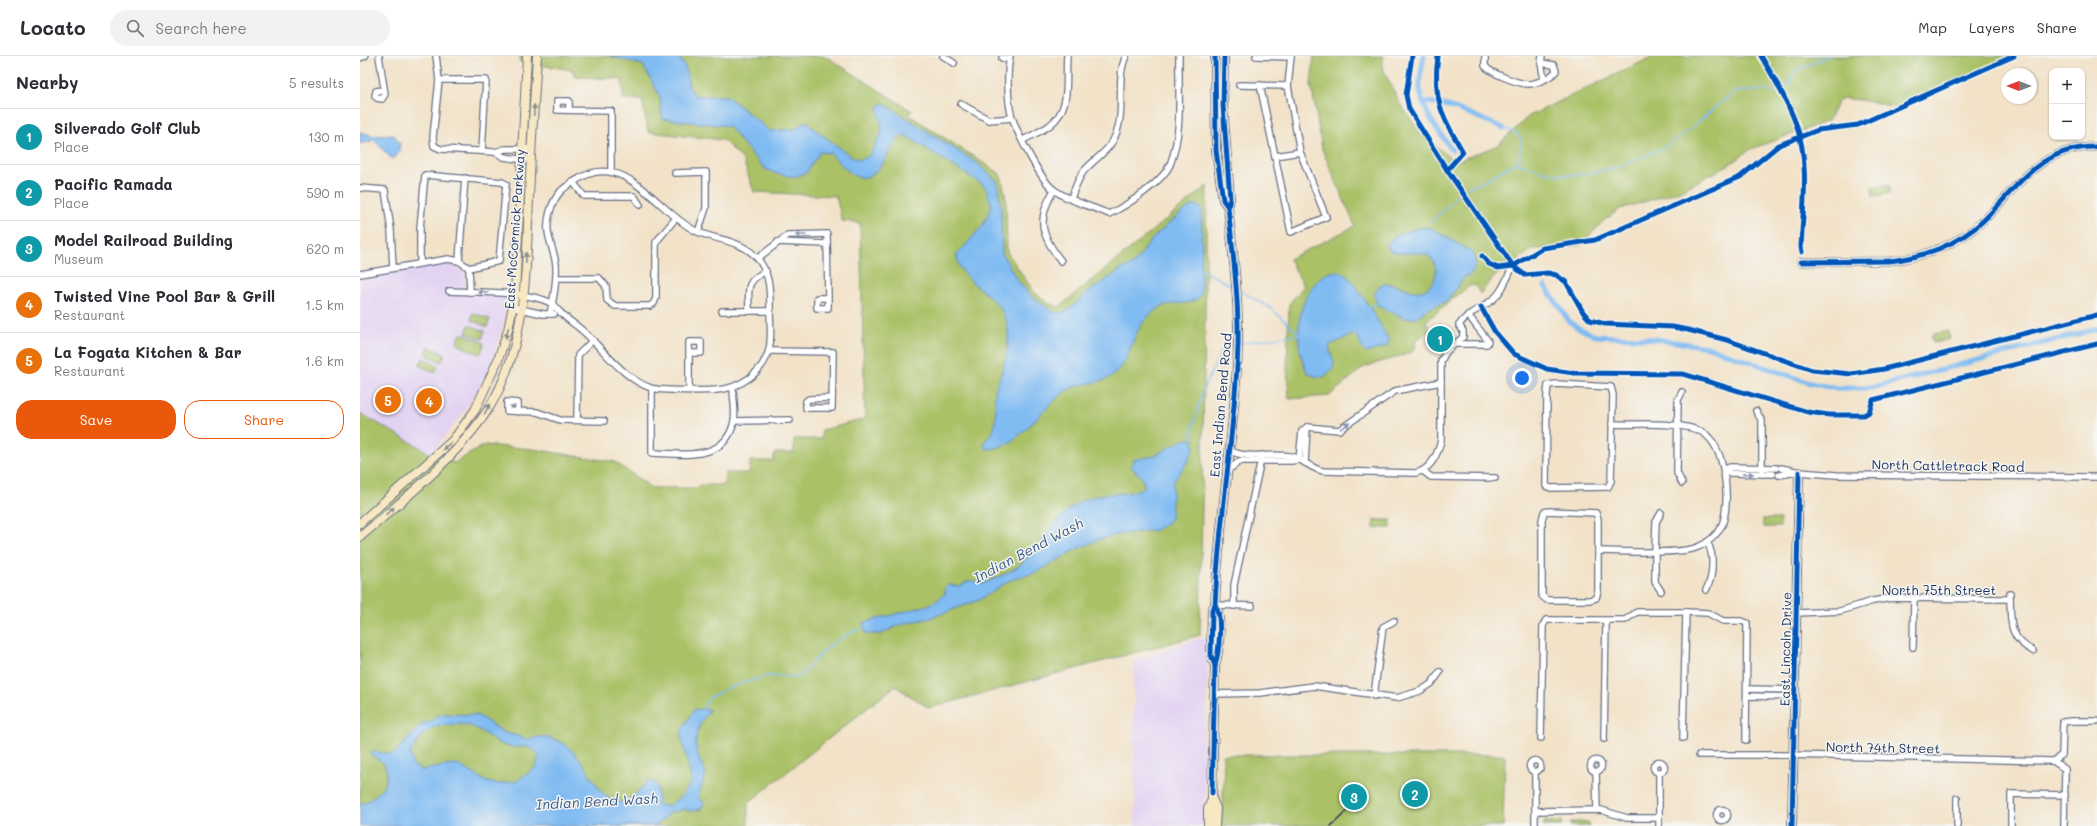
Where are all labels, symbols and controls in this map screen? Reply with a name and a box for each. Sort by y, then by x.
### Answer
search box [110,10,390,46]
text: Locato [20,15,86,40]
icon: search [124,17,146,39]
text: Search here [156,18,247,38]
text: Map [1918,18,1947,37]
text: Layers [1969,18,2015,37]
text: Share [2037,18,2077,37]
north arrow [2001,68,2037,104]
map controls [2049,68,2085,140]
button: + [2049,68,2085,104]
text: Nearby [16,71,78,93]
text: 5 results [289,74,344,91]
one-way arrow [530,104,537,116]
button: − [2049,104,2085,140]
text: Silverado Golf Club [54,118,200,138]
text: 1 [26,128,32,145]
text: 130 m [308,128,344,145]
text: Place [54,138,89,155]
street label: East McCormick Parkway [500,148,528,310]
text: Pacific Ramada [54,174,173,194]
text: 2 [25,184,33,201]
text: 590 m [306,184,344,201]
text: Place [54,194,89,211]
text: Model Railroad Building [54,230,233,250]
one-way arrow [794,232,807,238]
text: 3 [25,240,33,257]
text: 620 m [306,240,344,257]
text: Museum [54,250,103,267]
one-way arrow [523,252,530,264]
text: Twisted Vine Pool Bar & Grill [54,286,275,306]
one-way arrow [476,289,489,295]
text: 4 [25,296,33,313]
text: 1.5 km [305,296,344,313]
text: Restaurant [54,306,125,323]
pin: 1 [1427,324,1453,354]
one-way arrow [503,326,509,339]
street label: East Indian Bend Road [1205,332,1235,478]
text: La Fogata Kitchen & Bar [54,342,241,362]
text: 5 [25,352,33,369]
text: 1.6 km [305,352,344,369]
text: Restaurant [54,362,125,379]
your location [1512,368,1532,388]
pin: 5 [375,385,401,415]
pin: 4 [416,386,442,416]
button: Save [16,400,176,439]
button: Share [184,400,344,439]
one-way arrow [484,404,490,415]
one-way arrow [1340,422,1350,430]
one-way arrow [442,442,452,451]
street label: North Cattletrack Road [1872,455,2024,475]
one-way arrow [1742,470,1754,477]
one-way arrow [384,507,395,516]
water label: Indian Bend Wash [970,513,1086,587]
street label: North 75th Street [1882,581,1996,598]
street label: East Lincoln Drive [1776,592,1794,706]
street label: North 74th Street [1826,738,1941,757]
pin: 2 [1402,779,1428,809]
pin: 3 [1341,782,1367,812]
water label: Indian Bend Wash [535,788,659,814]

